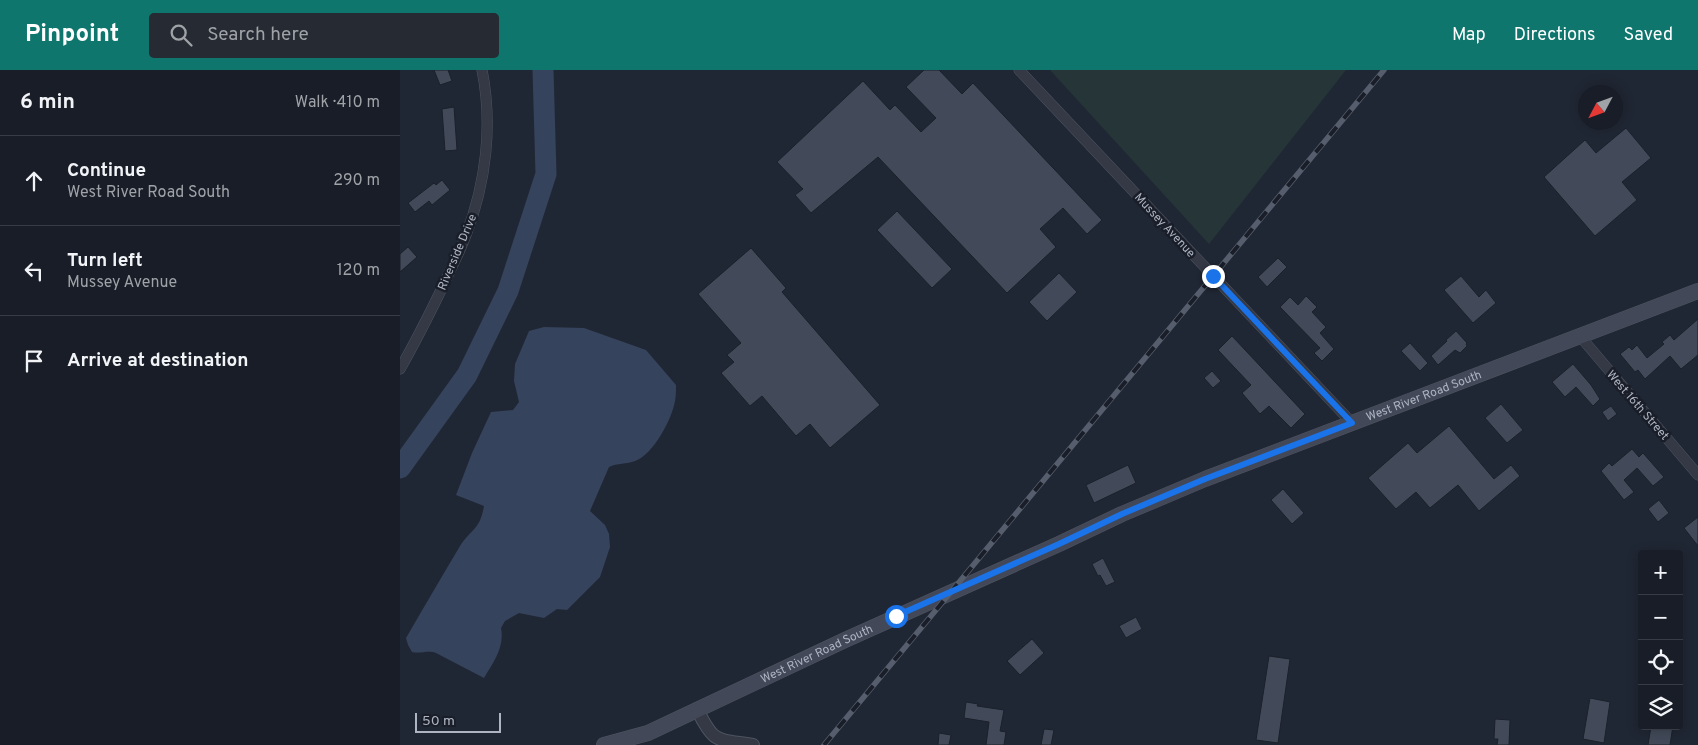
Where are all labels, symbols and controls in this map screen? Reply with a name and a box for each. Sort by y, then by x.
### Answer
search box [149,13,499,58]
text: Pinpoint [25,20,119,50]
icon: search [167,21,195,49]
text: Search here [207,23,309,47]
text: Map [1452,24,1486,47]
text: Directions [1514,24,1596,47]
text: Saved [1624,24,1673,47]
north arrow [1578,85,1623,130]
text: 6 min [20,89,75,116]
text: Walk · 410 m [295,93,380,113]
text: Continue [67,159,146,183]
icon: ahead [20,167,48,195]
text: 290 m [333,171,380,191]
text: West River Road South [67,183,230,203]
street label: Mussey Avenue [1130,190,1198,261]
street label: Riverside Drive [435,212,481,293]
text: Turn left [67,249,143,273]
icon: left [20,257,48,285]
text: 120 m [337,261,380,281]
route end [1202,265,1225,288]
text: Mussey Avenue [67,273,177,293]
icon: arrive [20,347,48,375]
text: Arrive at destination [67,349,248,373]
street label: West River Road South [1364,367,1484,426]
street label: West 16th Street [1602,367,1672,444]
map controls [1638,550,1683,730]
button: + [1638,550,1683,595]
button: − [1638,595,1683,640]
route start [885,605,908,628]
street label: West River Road South [758,621,876,688]
button: locate [1638,640,1683,685]
button: layers [1638,685,1683,730]
scale bar [415,710,501,733]
text: 50 m [422,713,455,730]

